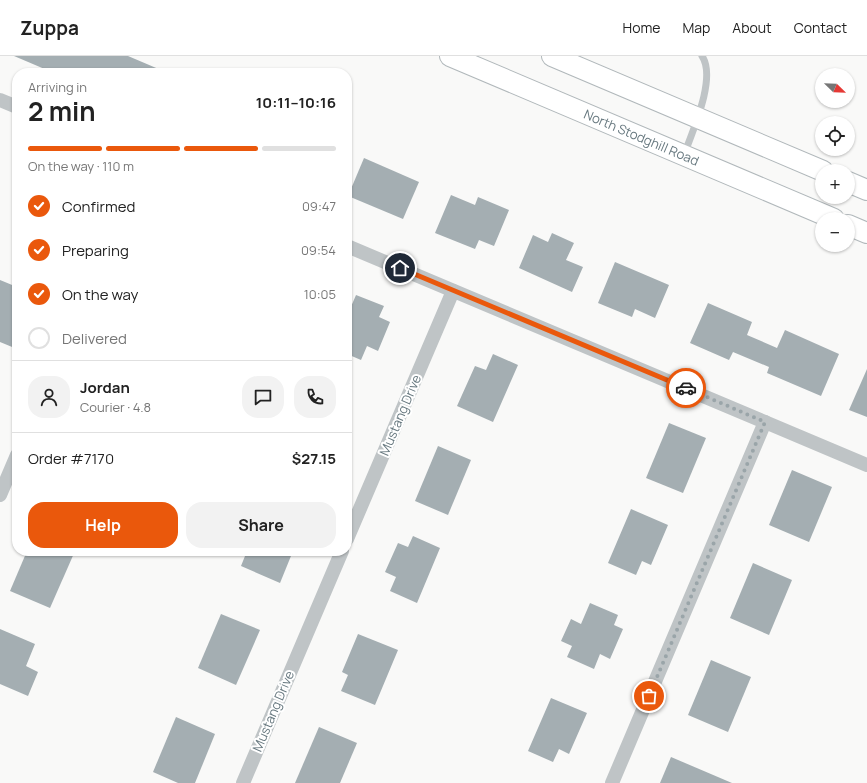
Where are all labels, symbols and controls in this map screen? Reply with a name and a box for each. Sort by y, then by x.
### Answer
text: Zuppa [20,15,79,41]
text: Home [623,18,660,37]
text: Map [682,18,710,37]
text: About [732,18,772,37]
text: Contact [794,18,847,37]
north arrow [815,68,855,108]
map controls [815,68,855,252]
text: Arriving in [28,78,87,96]
text: 10:11–10:16 [256,92,336,113]
text: 2 min [28,93,96,129]
street label: North Stodghill Road [581,105,702,170]
button: locate [815,116,855,156]
text: On the way · 110 m [28,157,134,175]
button: + [815,164,855,204]
icon: check [28,195,50,217]
text: Confirmed [62,196,135,217]
text: 09:47 [302,197,336,215]
button: − [815,212,855,252]
icon: check [28,239,50,261]
text: Preparing [62,240,129,261]
text: 09:54 [301,241,336,259]
pin [383,251,417,285]
icon: home [389,257,411,279]
icon: check [28,283,50,305]
text: On the way [62,284,138,305]
text: 10:05 [304,285,336,303]
text: Delivered [62,328,127,349]
courier [666,368,706,408]
street label: Mustang Drive [375,371,425,458]
button: person [28,376,70,418]
button: chat [242,376,284,418]
button: phone [294,376,336,418]
text: Jordan [80,377,130,398]
icon: car [675,377,697,399]
text: Courier · 4.8 [80,398,151,416]
text: Order #7170 [28,448,114,469]
text: $27.15 [292,448,336,469]
button: Help [28,502,178,548]
button: Share [186,502,336,548]
street label: Mustang Drive [248,667,298,754]
pin [632,679,666,713]
icon: bag [638,685,660,707]

